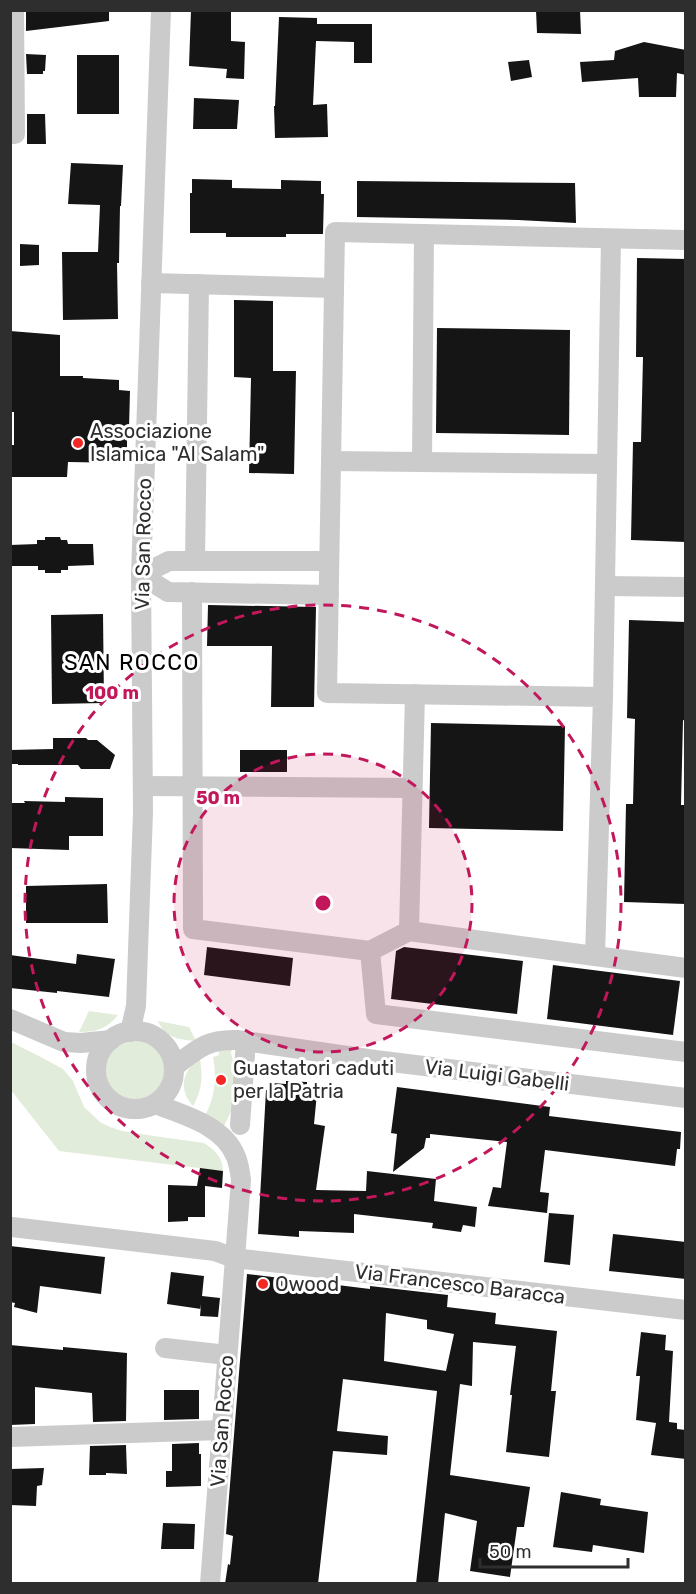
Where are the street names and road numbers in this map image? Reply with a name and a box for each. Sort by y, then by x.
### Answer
street label: Via San Rocco [130,478,156,610]
street label: Via Luigi Gabelli [423,1054,571,1096]
street label: Via Francesco Baracca [353,1259,567,1309]
street label: Via San Rocco [205,1354,239,1488]

